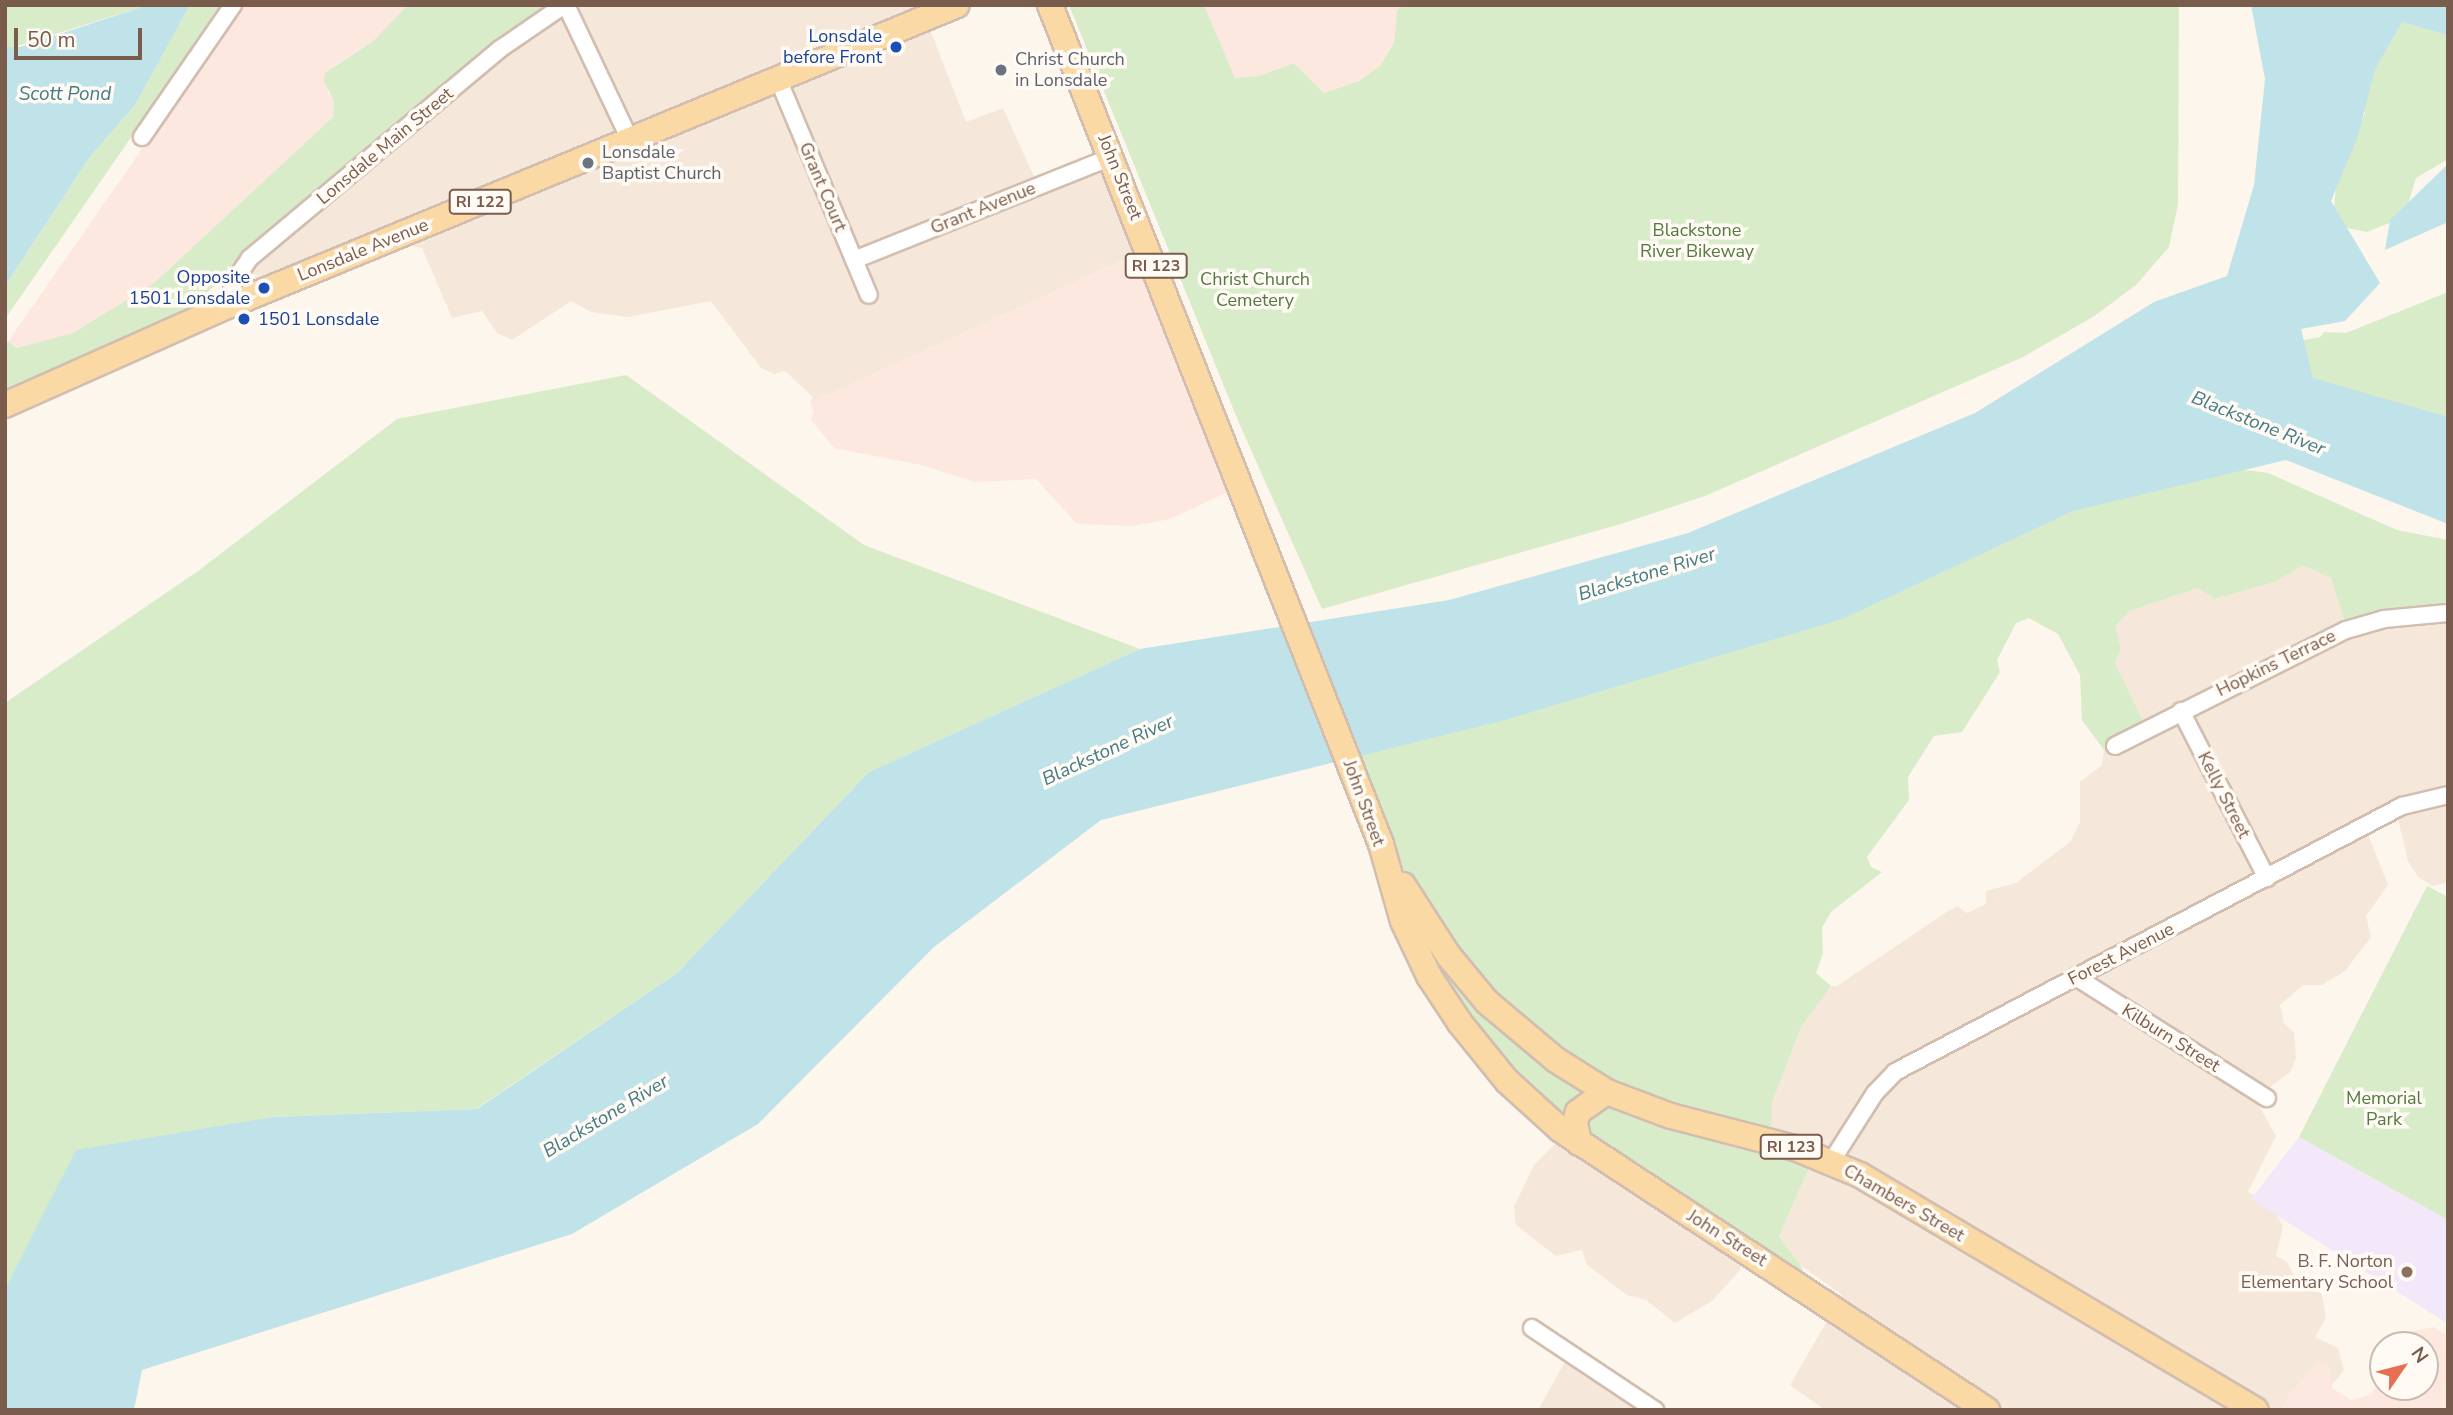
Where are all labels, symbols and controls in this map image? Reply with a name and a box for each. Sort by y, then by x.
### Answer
scale bar [18,14,145,58]
text: 50 m [27,26,76,54]
place label: Lonsdale before Front [783,26,882,68]
marker: Lonsdale before Front [888,39,904,55]
place label: Christ Church in Lonsdale [1015,49,1125,92]
marker: Christ Church in Lonsdale [993,62,1009,78]
street label: Lonsdale Main Street [313,83,457,209]
water label: Scott Pond [19,84,111,106]
street label: John Street [1093,131,1147,223]
street label: Grant Court [795,139,851,235]
place label: Lonsdale Baptist Church [602,142,721,184]
marker: Lonsdale Baptist Church [580,155,596,171]
street label: Grant Avenue [927,177,1039,239]
road number: RI 122 [448,190,512,214]
street label: Lonsdale Avenue [294,214,432,286]
park label: Blackstone River Bikeway [1640,220,1754,262]
road number: RI 123 [1124,254,1188,278]
place label: Opposite 1501 Lonsdale [129,267,250,310]
park label: Christ Church Cemetery [1200,269,1310,312]
marker: Opposite 1501 Lonsdale [256,280,272,296]
place label: 1501 Lonsdale [258,308,379,330]
marker: 1501 Lonsdale [236,311,252,327]
water label: Blackstone River [2188,387,2328,461]
water label: Blackstone River [1576,543,1718,607]
street label: Hopkins Terrace [2213,625,2339,701]
water label: Blackstone River [1039,711,1177,791]
street label: Kelly Street [2193,748,2255,842]
street label: John Street [1338,757,1390,849]
street label: Forest Avenue [2064,918,2178,990]
street label: Kilburn Street [2118,999,2224,1077]
water label: Blackstone River [539,1071,673,1163]
park label: Memorial Park [2346,1088,2422,1130]
road number: RI 123 [1760,1134,1823,1160]
street label: Chambers Street [1840,1160,1968,1246]
street label: John Street [1683,1205,1771,1271]
place label: B. F. Norton Elementary School [2241,1251,2393,1294]
marker: B. F. Norton Elementary School [2399,1264,2415,1280]
north arrow [2369,1331,2439,1401]
text: N [2405,1342,2434,1368]

